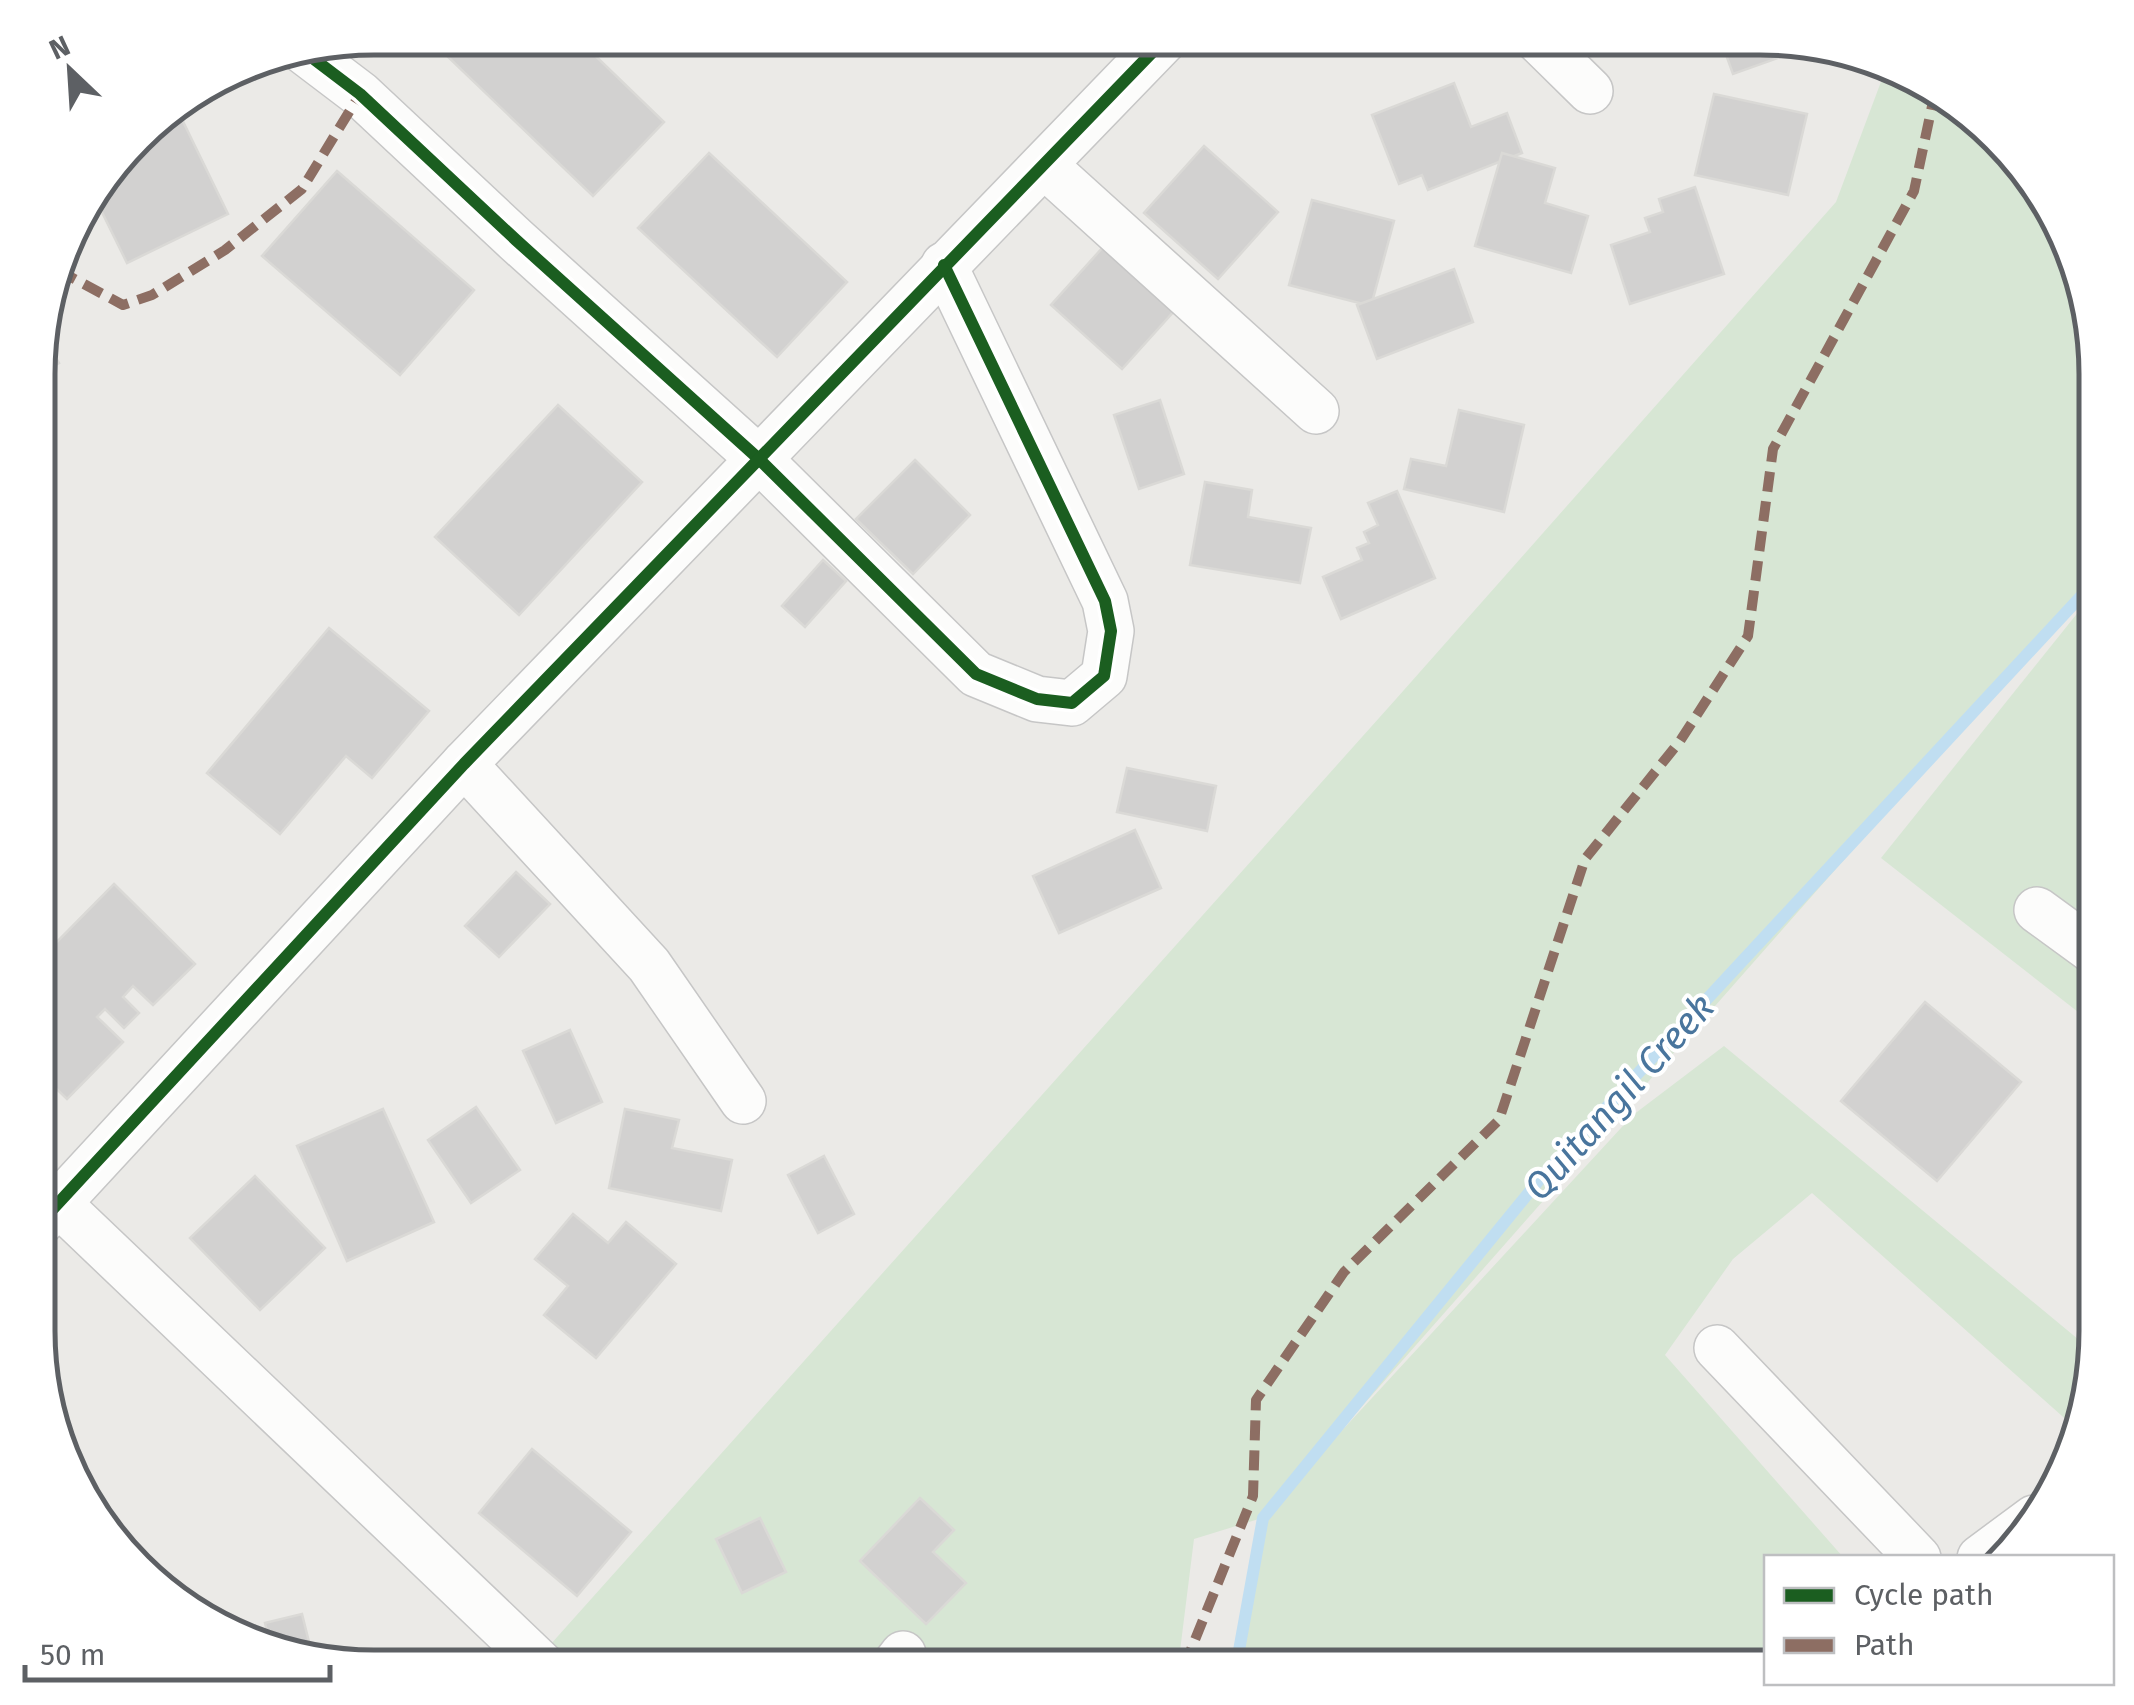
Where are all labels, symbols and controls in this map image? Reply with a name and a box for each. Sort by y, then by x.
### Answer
north arrow [20,20,120,120]
text: N [44,29,75,67]
water label: Quitangil Creek [1514,984,1724,1210]
legend [1764,1555,2114,1685]
text: Cycle path [1854,1577,1993,1613]
scale bar [25,1620,330,1682]
text: Path [1854,1627,1915,1663]
text: 50 m [40,1637,105,1673]

